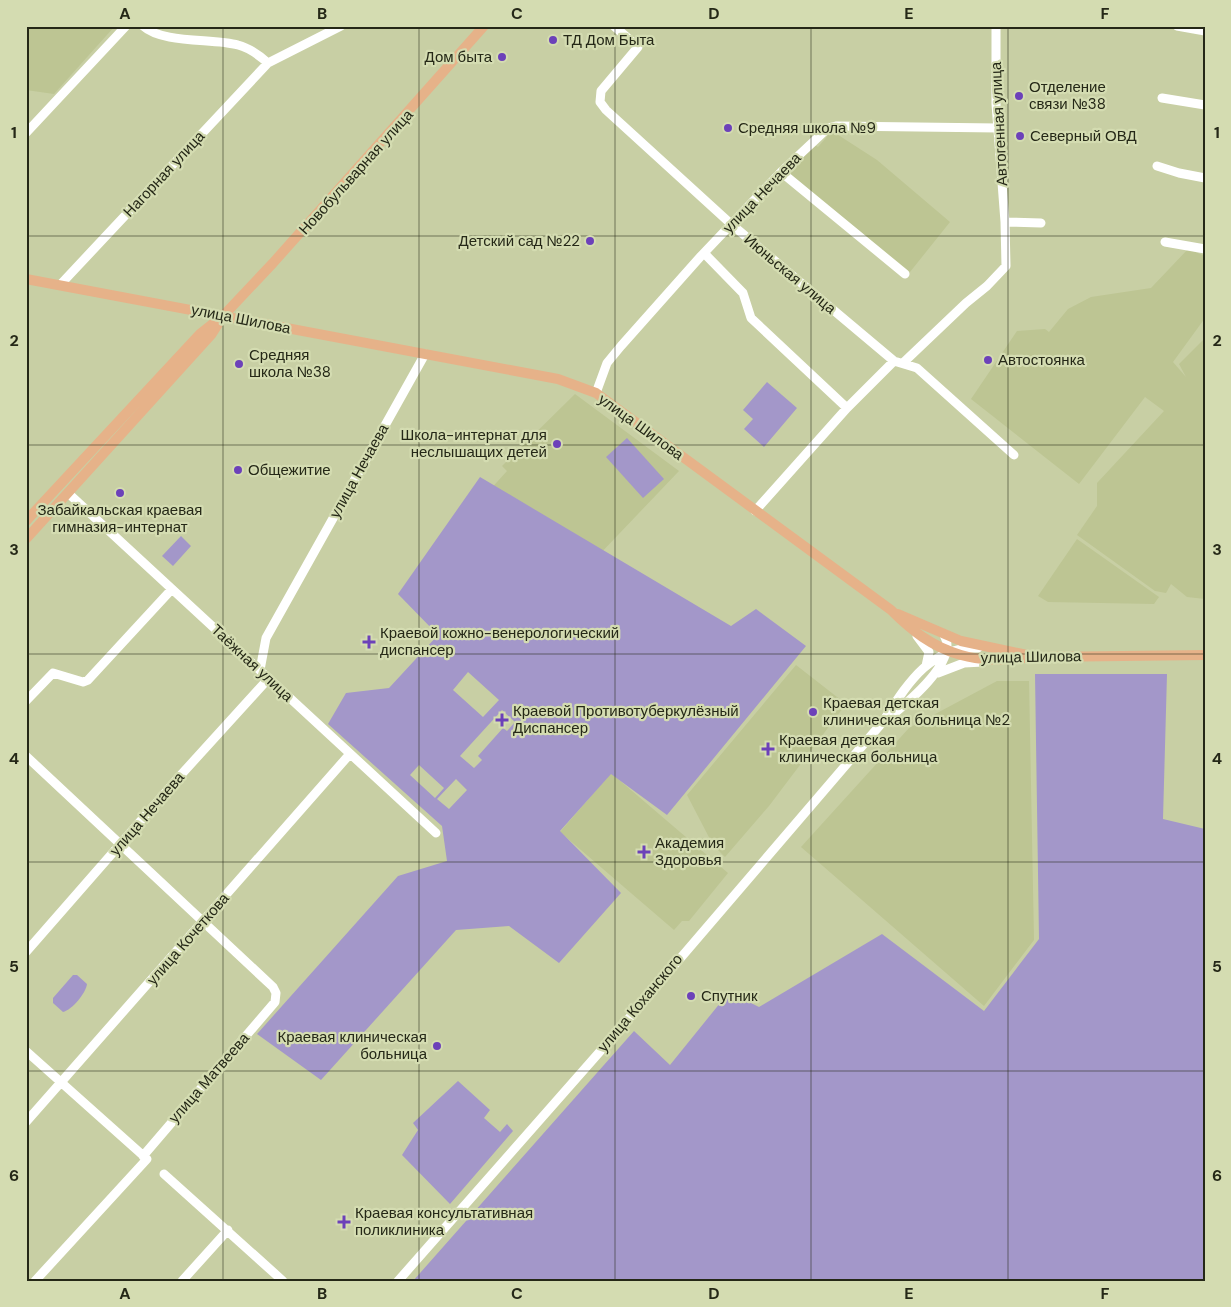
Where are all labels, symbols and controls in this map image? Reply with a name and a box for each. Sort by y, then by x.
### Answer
text: A [119,3,131,24]
text: B [317,3,327,24]
text: C [511,3,523,24]
text: D [708,3,720,24]
text: E [904,3,914,24]
text: F [1101,3,1110,24]
place label: ТД Дом Быта [563,30,655,50]
marker: ТД Дом Быта [547,34,559,46]
place label: Дом быта [425,47,493,67]
marker: Дом быта [496,51,508,63]
street label: Автогенная улица [986,61,1012,187]
place label: Отделение связи №38 [1029,77,1106,114]
marker: Отделение связи №38 [1013,90,1025,102]
street label: Новобульварная улица [294,105,418,239]
place label: Средняя школа №9 [738,118,876,138]
text: 1 [11,122,17,143]
marker: Средняя школа №9 [722,122,734,134]
text: 1 [1214,122,1220,143]
street label: Нагорная улица [119,126,210,221]
place label: Северный ОВД [1030,126,1137,146]
marker: Северный ОВД [1014,130,1026,142]
street label: улица Нечаева [718,148,806,238]
street label: Июньская улица [740,230,841,319]
place label: Детский сад №22 [459,231,580,251]
marker: Детский сад №22 [584,235,596,247]
street label: улица Шилова [190,300,293,339]
text: 2 [9,330,19,351]
text: 2 [1212,330,1222,351]
place label: Средняя школа №38 [249,345,331,382]
place label: Автостоянка [998,350,1086,370]
marker: Автостоянка [982,354,994,366]
marker: Средняя школа №38 [233,358,245,370]
street label: улица Шилова [594,389,688,465]
street label: улица Нечаева [325,420,393,522]
place label: Школа-интернат для неслышащих детей [400,425,547,462]
marker: Школа-интернат для неслышащих детей [551,438,563,450]
place label: Общежитие [248,460,331,480]
marker: Общежитие [232,464,244,476]
marker: Забайкальская краевая гимназия-интернат [114,487,126,499]
place label: Забайкальская краевая гимназия-интернат [38,500,202,537]
text: 3 [9,539,19,560]
text: 3 [1212,539,1222,560]
street label: Таёжная улица [207,620,298,707]
place label: Краевой кожно-венерологический диспансер [380,623,619,660]
marker: Краевой кожно-венерологический диспансер [362,635,376,649]
street label: улица Шилова [980,646,1082,668]
place label: Краевая детская клиническая больница №2 [823,693,1010,730]
place label: Краевой Противотуберкулёзный Диспансер [513,701,739,738]
marker: Краевая детская клиническая больница №2 [807,706,819,718]
marker: Краевой Противотуберкулёзный Диспансер [495,713,509,727]
place label: Краевая детская клиническая больница [779,730,938,767]
marker: Краевая детская клиническая больница [761,742,775,756]
text: 4 [9,748,19,769]
text: 4 [1212,748,1222,769]
street label: улица Нечаева [105,767,189,860]
place label: Академия Здоровья [655,833,724,870]
marker: Академия Здоровья [637,845,651,859]
street label: улица Кочеткова [142,888,234,989]
street label: улица Коханского [593,950,687,1056]
text: 5 [9,956,19,977]
text: 5 [1212,956,1222,977]
place label: Спутник [701,986,758,1006]
marker: Спутник [685,990,697,1002]
place label: Краевая клиническая больница [277,1027,428,1064]
street label: улица Матвеева [164,1028,254,1127]
marker: Краевая клиническая больница [431,1040,443,1052]
text: 6 [9,1165,19,1186]
text: 6 [1212,1165,1222,1186]
place label: Краевая консультативная поликлиника [355,1203,533,1240]
marker: Краевая консультативная поликлиника [337,1215,351,1229]
text: A [119,1283,131,1304]
text: B [317,1283,327,1304]
text: C [511,1283,523,1304]
text: D [708,1283,720,1304]
text: E [904,1283,914,1304]
text: F [1101,1283,1110,1304]

